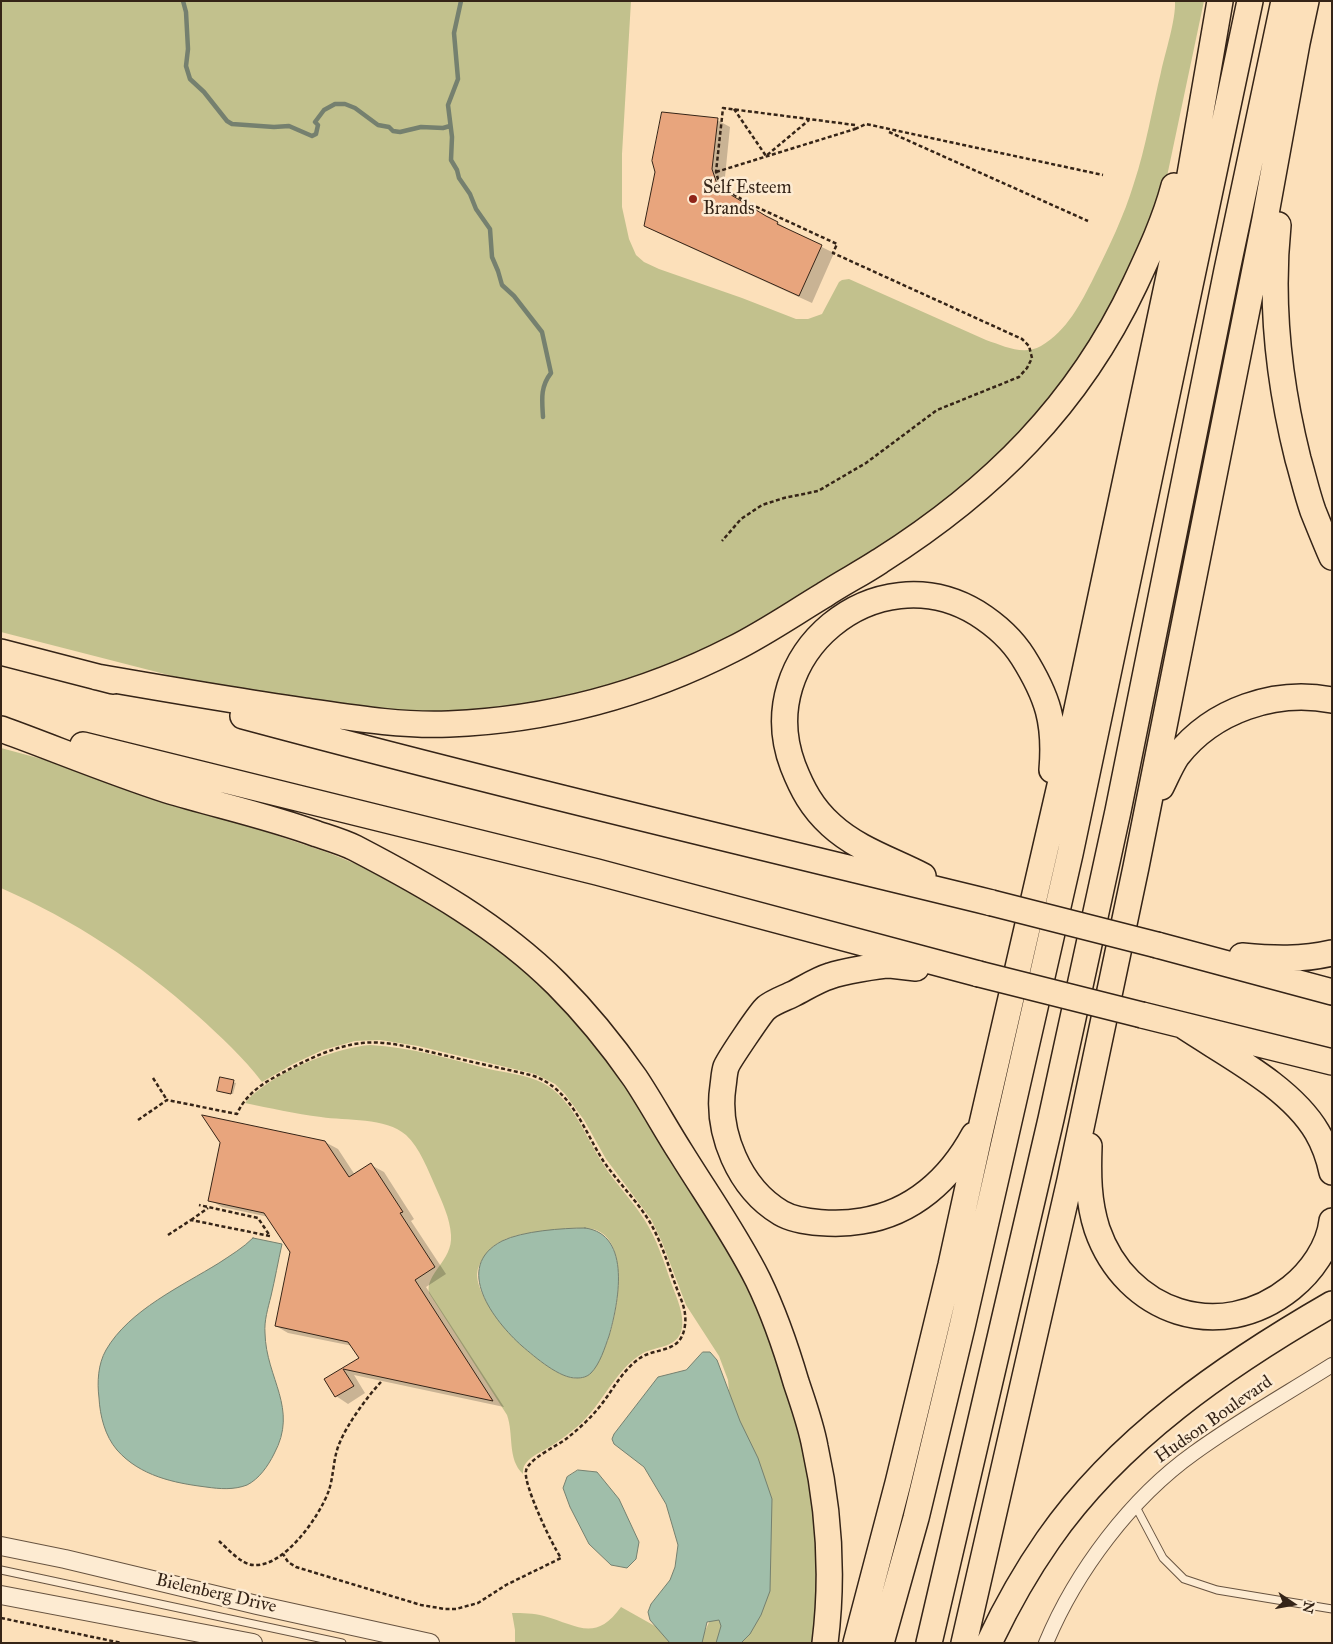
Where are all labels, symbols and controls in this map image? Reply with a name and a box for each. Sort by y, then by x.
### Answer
place label: Self Esteem Brands [703,178,792,220]
marker: Self Esteem Brands [687,193,699,205]
street label: Hudson Boulevard [1151,1372,1277,1468]
street label: Bielenberg Drive [154,1570,278,1618]
north arrow [1268,1579,1318,1629]
text: N [1299,1600,1318,1615]

